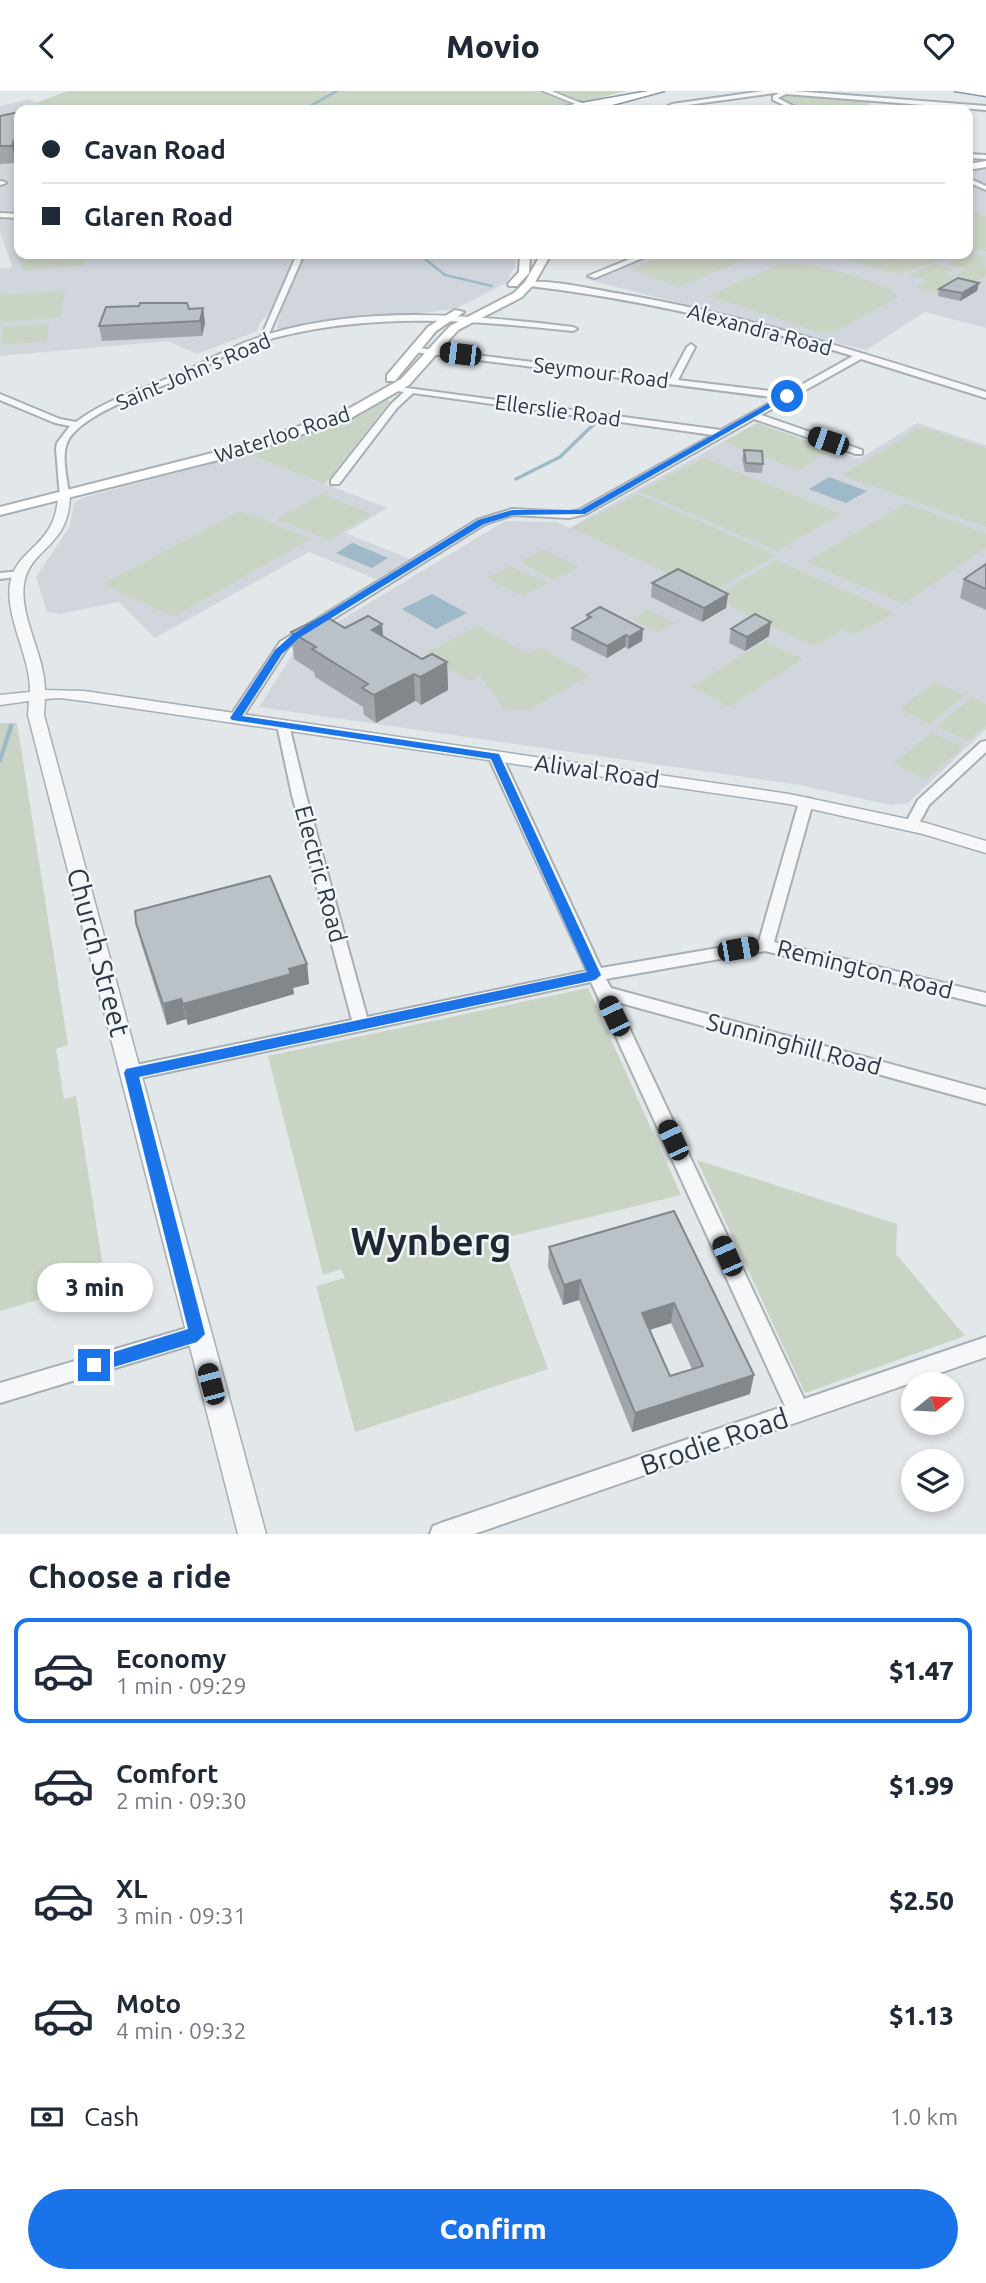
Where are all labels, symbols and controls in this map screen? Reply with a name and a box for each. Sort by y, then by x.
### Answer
icon: back [28,27,66,65]
icon: heart [920,27,958,65]
text: Movio [446,28,540,64]
text: Cavan Road [84,135,226,164]
text: Glaren Road [84,202,233,231]
street label: Alexandra Road [685,298,835,360]
street label: Saint John's Road [112,328,274,414]
car [438,341,483,367]
street label: Seymour Road [532,352,670,392]
route start [771,380,803,412]
street label: Ellerslie Road [494,389,622,431]
street label: Waterloo Road [211,401,353,467]
car [805,424,852,458]
street label: Aliwal Road [533,749,661,793]
street label: Electric Road [290,803,352,945]
street label: Church Street [62,864,136,1040]
street label: Remington Road [774,934,956,1004]
car [716,935,761,963]
car [596,993,633,1039]
street label: Sunninghill Road [704,1008,884,1080]
car [655,1117,692,1163]
district label: Wynberg [351,1220,511,1262]
car [709,1233,746,1279]
callout: 3 min [36,1263,152,1313]
text: 3 min [66,1275,124,1300]
route end [78,1349,110,1381]
car [196,1361,227,1407]
north arrow [901,1372,964,1435]
map controls [901,1372,964,1512]
street label: Brodie Road [636,1401,792,1481]
button: layers [901,1449,964,1512]
text: Choose a ride [28,1558,231,1594]
icon: car [32,1639,95,1702]
text: Economy [116,1644,226,1673]
text: $1.47 [889,1656,954,1685]
text: 1 min · 09:29 [116,1673,247,1698]
icon: car [32,1754,95,1817]
text: Comfort [116,1759,219,1788]
text: $1.99 [889,1771,954,1800]
text: 2 min · 09:30 [116,1788,247,1813]
icon: car [32,1869,95,1932]
text: XL [116,1874,147,1903]
text: $2.50 [889,1886,954,1915]
text: 3 min · 09:31 [116,1903,247,1928]
icon: car [32,1984,95,2047]
text: Moto [116,1989,181,2018]
text: $1.13 [889,2001,954,2030]
text: 4 min · 09:32 [116,2018,247,2043]
icon: cash [28,2098,66,2136]
text: Cash [84,2102,139,2131]
text: 1.0 km [890,2104,958,2129]
button: Confirm [28,2189,958,2269]

